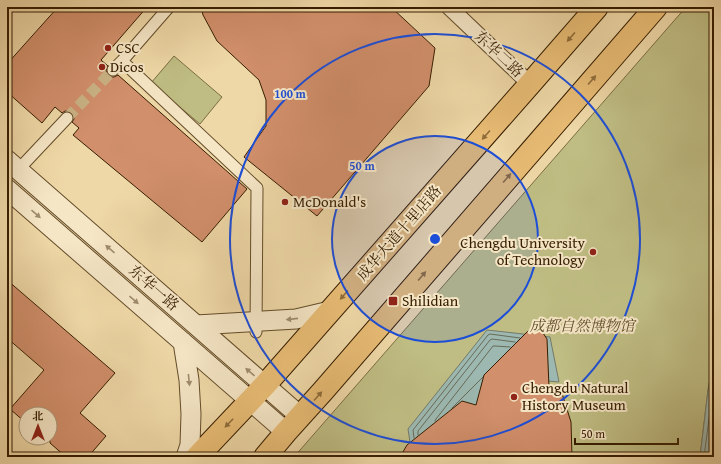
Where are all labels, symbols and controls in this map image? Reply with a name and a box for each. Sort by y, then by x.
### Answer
street label: 东华二路 [470,25,528,82]
one-way arrow [567,31,576,42]
place label: CSC [116,37,140,58]
marker: CSC [103,43,113,53]
place label: Dicos [110,56,144,77]
marker: Dicos [97,62,107,72]
one-way arrow [588,75,597,85]
text: 100 m [274,85,307,102]
one-way arrow [482,130,491,139]
text: 50 m [349,157,375,174]
one-way arrow [502,173,512,183]
street label: 成华大道十里店路 [351,180,446,285]
place label: McDonald's [293,191,366,212]
marker: McDonald's [280,197,290,207]
one-way arrow [31,210,42,219]
centre of rings [428,232,442,246]
place label: Chengdu University of Technology [460,232,586,270]
one-way arrow [105,245,115,254]
marker: Chengdu University of Technology [588,247,598,257]
street label: 东华一路 [125,260,184,315]
one-way arrow [417,272,426,281]
one-way arrow [340,290,349,300]
place label: Shilidian [402,290,459,311]
one-way arrow [129,295,140,304]
marker: Shilidian [387,295,399,307]
park label: 成都自然博物馆 [529,315,637,336]
one-way arrow [286,316,298,322]
one-way arrow [245,367,255,376]
one-way arrow [186,374,192,386]
place label: Chengdu Natural History Museum [522,377,629,415]
one-way arrow [314,391,323,401]
marker: Chengdu Natural History Museum [509,392,519,402]
north arrow [18,406,58,446]
text: 北 [33,408,44,424]
one-way arrow [224,418,234,428]
scale bar [575,420,678,446]
text: 50 m [581,425,605,442]

